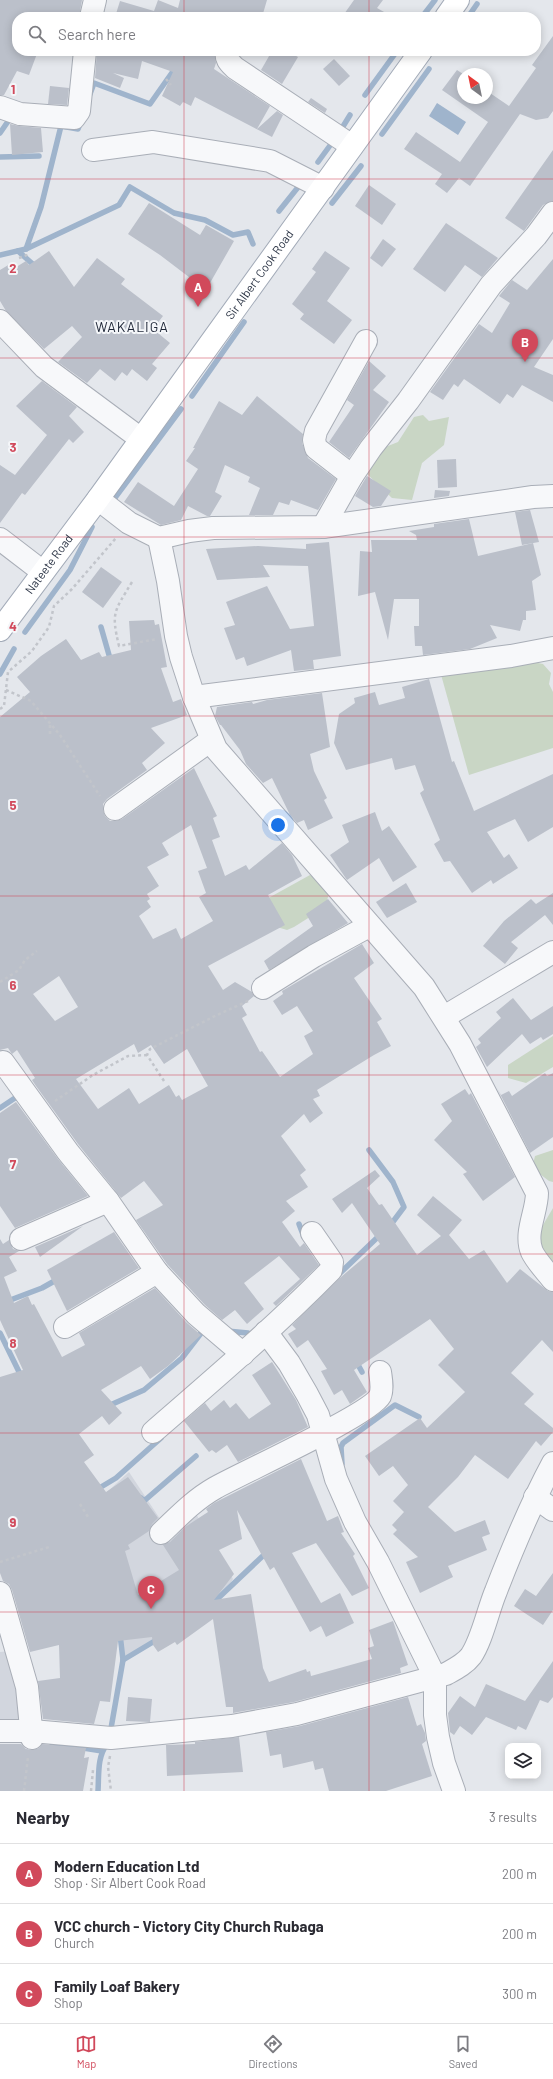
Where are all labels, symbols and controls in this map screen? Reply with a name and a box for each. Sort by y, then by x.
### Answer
search box [12,12,541,56]
icon: search [26,23,48,45]
text: Search here [58,25,136,43]
north arrow [457,68,493,104]
text: 1 [11,81,15,97]
street label: Sir Albert Cook Road [222,227,296,321]
text: 2 [9,260,17,276]
pin: A [185,274,211,307]
district label: WAKALIGA [95,318,169,335]
pin: B [512,329,538,362]
text: 3 [9,439,17,455]
street label: Nateete Road [22,531,75,596]
text: 4 [9,618,17,634]
text: 5 [9,797,17,813]
your location [268,815,288,835]
text: 6 [10,977,17,993]
text: 7 [10,1156,17,1172]
text: 8 [9,1335,17,1351]
text: 9 [10,1514,17,1530]
pin: C [138,1576,164,1609]
map controls [505,1743,541,1779]
button: layers [505,1743,541,1779]
text: Nearby [16,1807,70,1827]
text: 3 results [489,1809,537,1825]
text: Modern Education Ltd [54,1857,199,1875]
text: A [25,1866,33,1882]
text: 200 m [502,1866,537,1882]
text: Shop · Sir Albert Cook Road [54,1875,206,1891]
text: VCC church - Victory City Church Rubaga [54,1917,324,1935]
text: B [25,1926,33,1942]
text: 200 m [502,1926,537,1942]
text: Church [54,1935,94,1951]
text: Family Loaf Bakery [54,1977,180,1995]
text: C [25,1986,33,2002]
text: 300 m [502,1986,537,2002]
text: Shop [54,1995,83,2011]
tab: Map [75,2033,97,2070]
tab: Directions [248,2033,298,2070]
tab: Saved [449,2033,478,2070]

